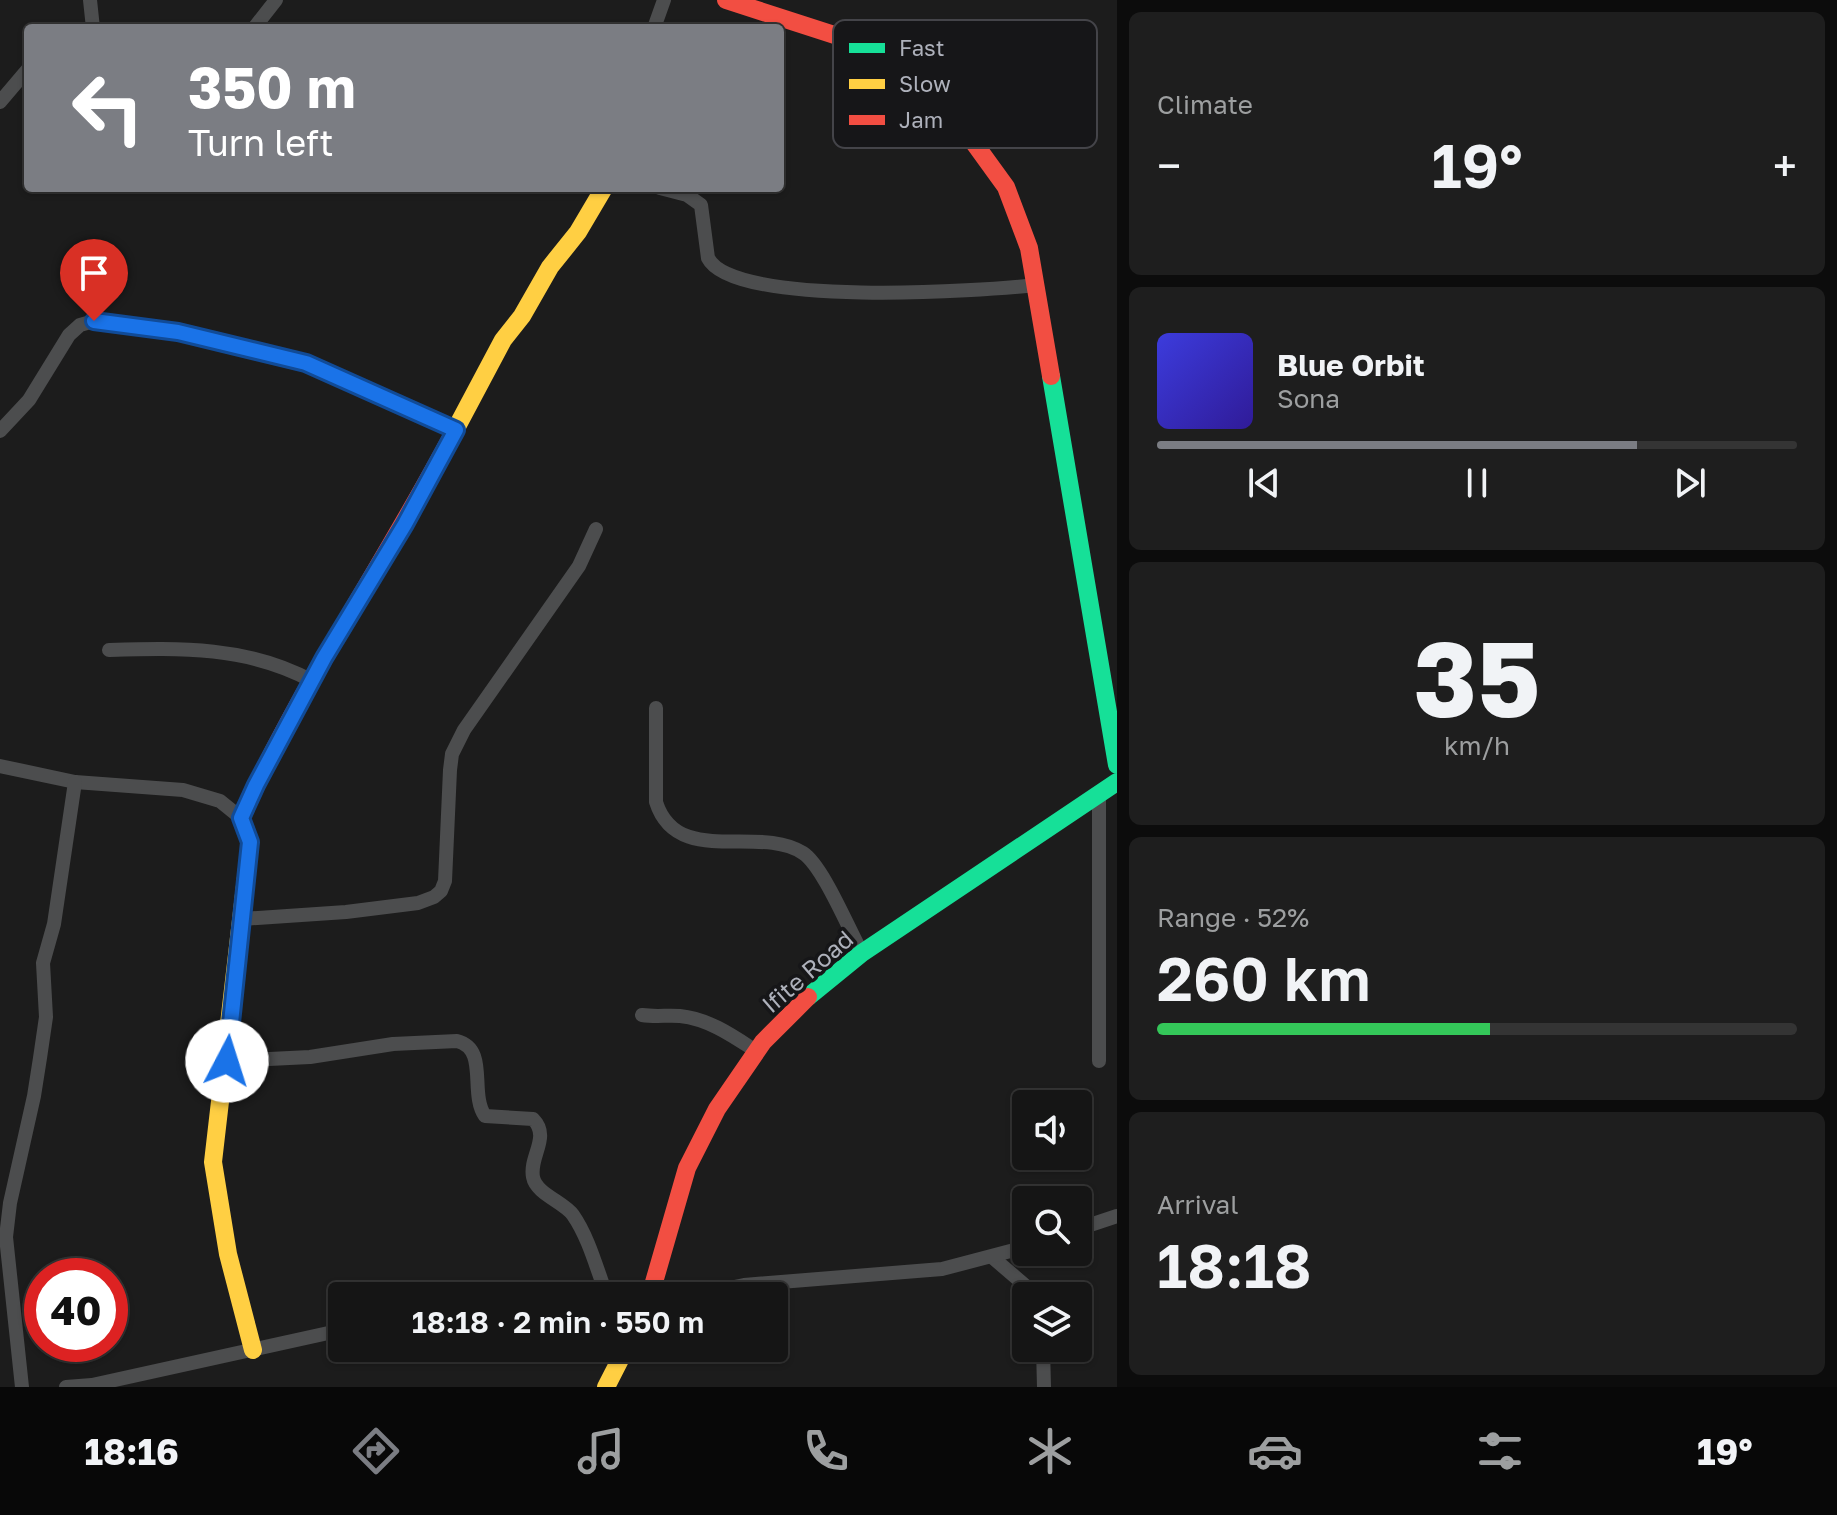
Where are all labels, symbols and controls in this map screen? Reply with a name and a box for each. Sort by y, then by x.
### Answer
legend [833,20,1097,148]
text: Fast [899,34,945,61]
text: 350 m [188,53,356,120]
icon: left [56,56,160,160]
text: Slow [899,70,951,97]
text: Climate [1157,89,1253,120]
text: Jam [899,106,943,133]
text: Turn left [188,121,334,164]
text: 19° [1431,129,1523,201]
text: − [1157,139,1181,192]
text: + [1773,139,1797,192]
pin [60,239,128,321]
icon: arrive [72,251,116,295]
text: Blue Orbit [1277,347,1425,383]
text: Sona [1277,383,1340,414]
icon: previous [1242,461,1286,505]
icon: pause [1455,461,1499,505]
icon: next [1668,461,1712,505]
text: 35 [1414,615,1540,740]
text: km/h [1444,730,1510,761]
text: Range · 52% [1157,902,1309,933]
street label: Ifite Road [756,924,858,1018]
text: 260 km [1157,942,1371,1014]
position arrow [185,1019,269,1103]
map controls [1012,1090,1092,1362]
button: sound [1012,1090,1092,1170]
button: search [1012,1186,1092,1266]
text: Arrival [1157,1189,1238,1220]
text: 18:18 [1157,1229,1312,1301]
speed limit sign: 40 [24,1258,128,1362]
button: layers [1012,1282,1092,1362]
text: 18:18 · 2 min · 550 m [412,1304,704,1340]
icon: directions [348,1423,404,1479]
icon: music [573,1423,629,1479]
icon: phone [798,1423,854,1479]
icon: climate [1022,1423,1078,1479]
icon: car [1247,1423,1303,1479]
icon: filters [1472,1423,1528,1479]
text: 18:16 [84,1430,179,1473]
text: 19° [1697,1430,1753,1473]

